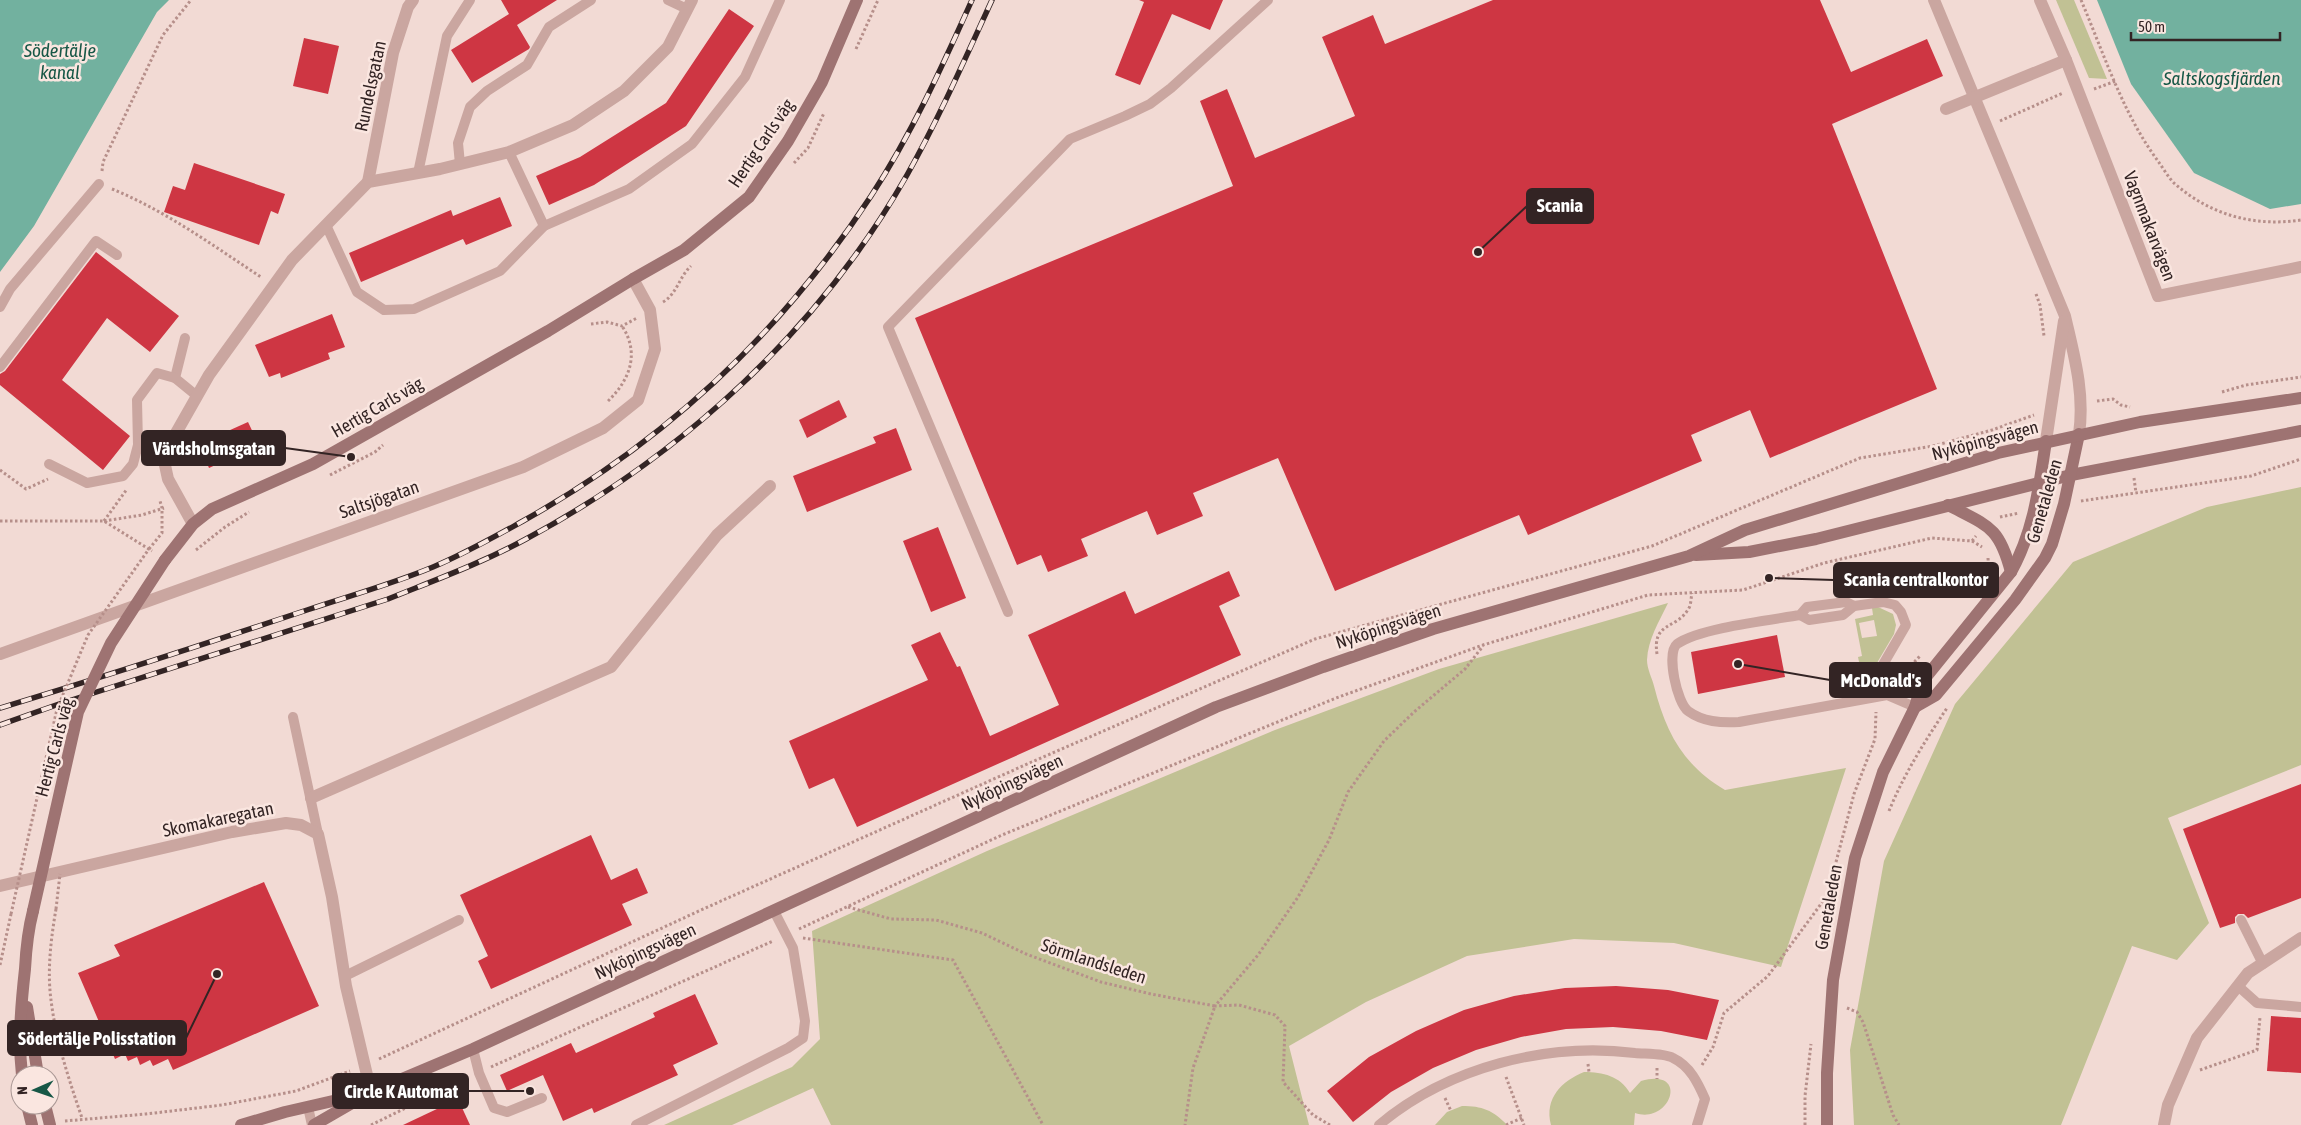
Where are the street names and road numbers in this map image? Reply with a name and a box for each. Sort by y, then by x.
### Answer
street label: Rundelsgatan [350,39,390,133]
street label: Hertig Carls väg [724,95,798,191]
street label: Vagnmakarvägen [2119,168,2181,284]
street label: Hertig Carls väg [328,372,427,442]
street label: Nyköpingsvägen [1929,416,2041,464]
street label: Genetaleden [2022,457,2066,545]
street label: Saltsjögatan [336,476,422,522]
street label: Nyköpingsvägen [1333,599,1443,653]
street label: Hertig Carls väg [31,695,77,799]
street label: Nyköpingsvägen [958,749,1066,815]
street label: Skomakaregatan [161,797,275,841]
street label: Genetaleden [1810,863,1846,951]
street label: Nyköpingsvägen [591,918,699,984]
street label: Sörmlandsleden [1039,934,1149,988]

